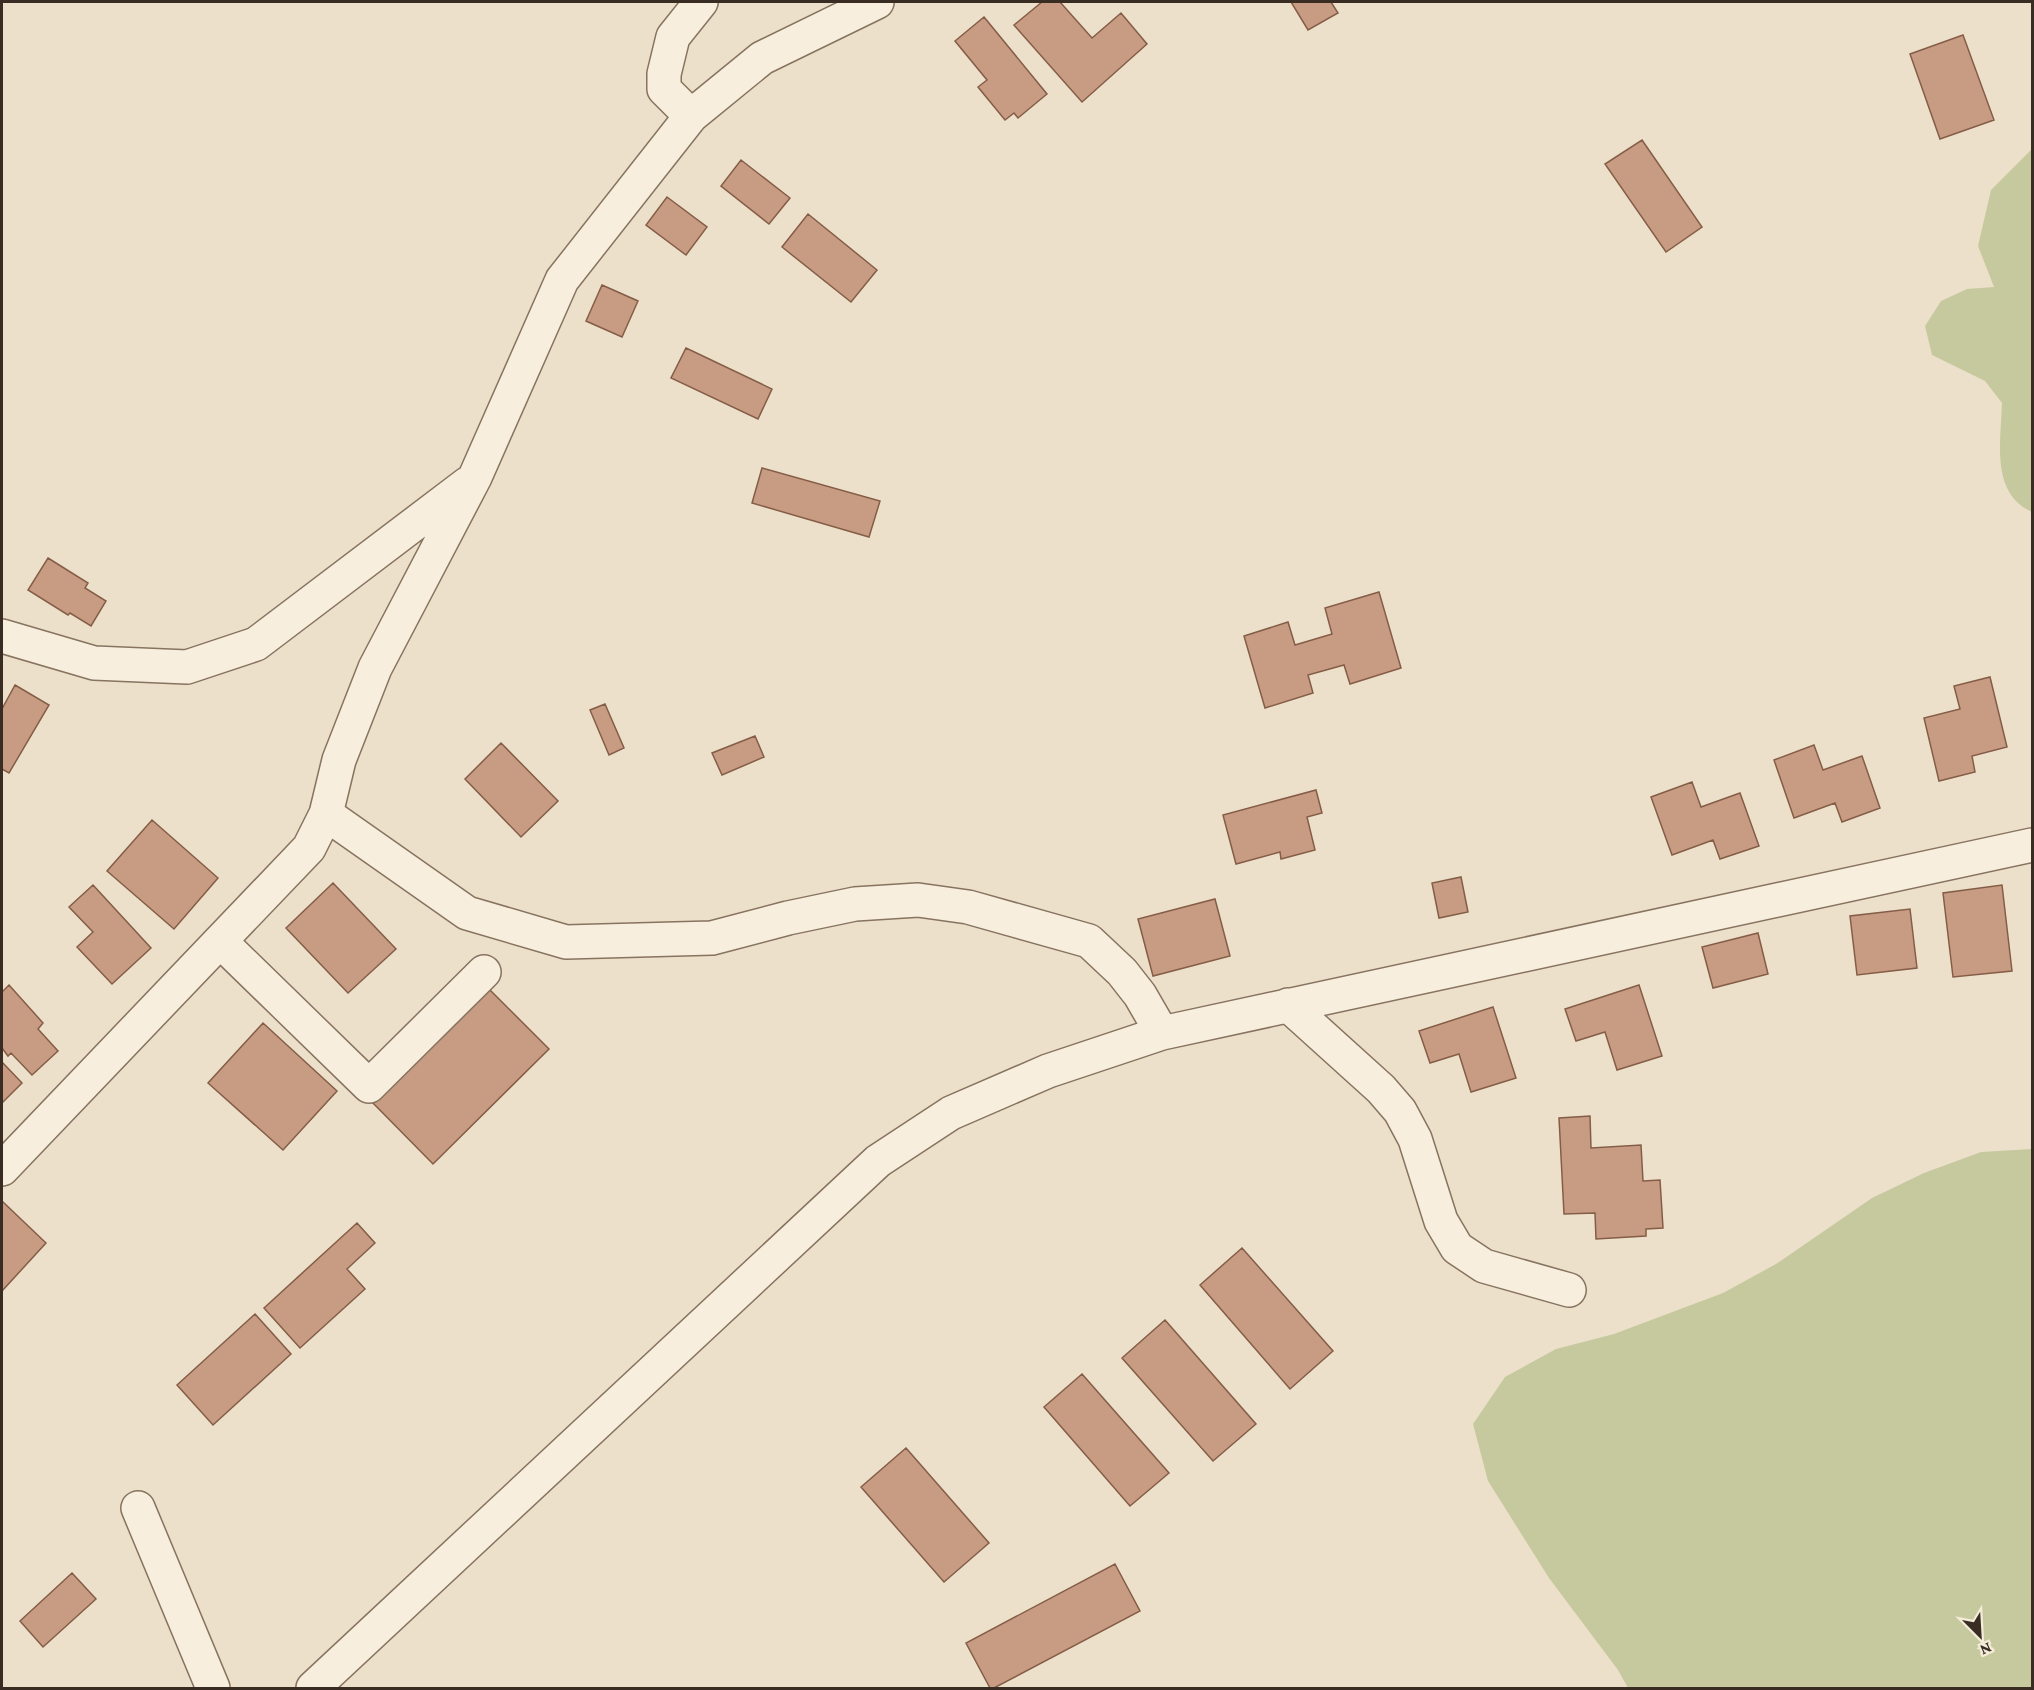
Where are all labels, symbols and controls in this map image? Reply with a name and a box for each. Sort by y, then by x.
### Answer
north arrow [1950,1606,2010,1666]
text: N [1977,1639,1994,1659]

